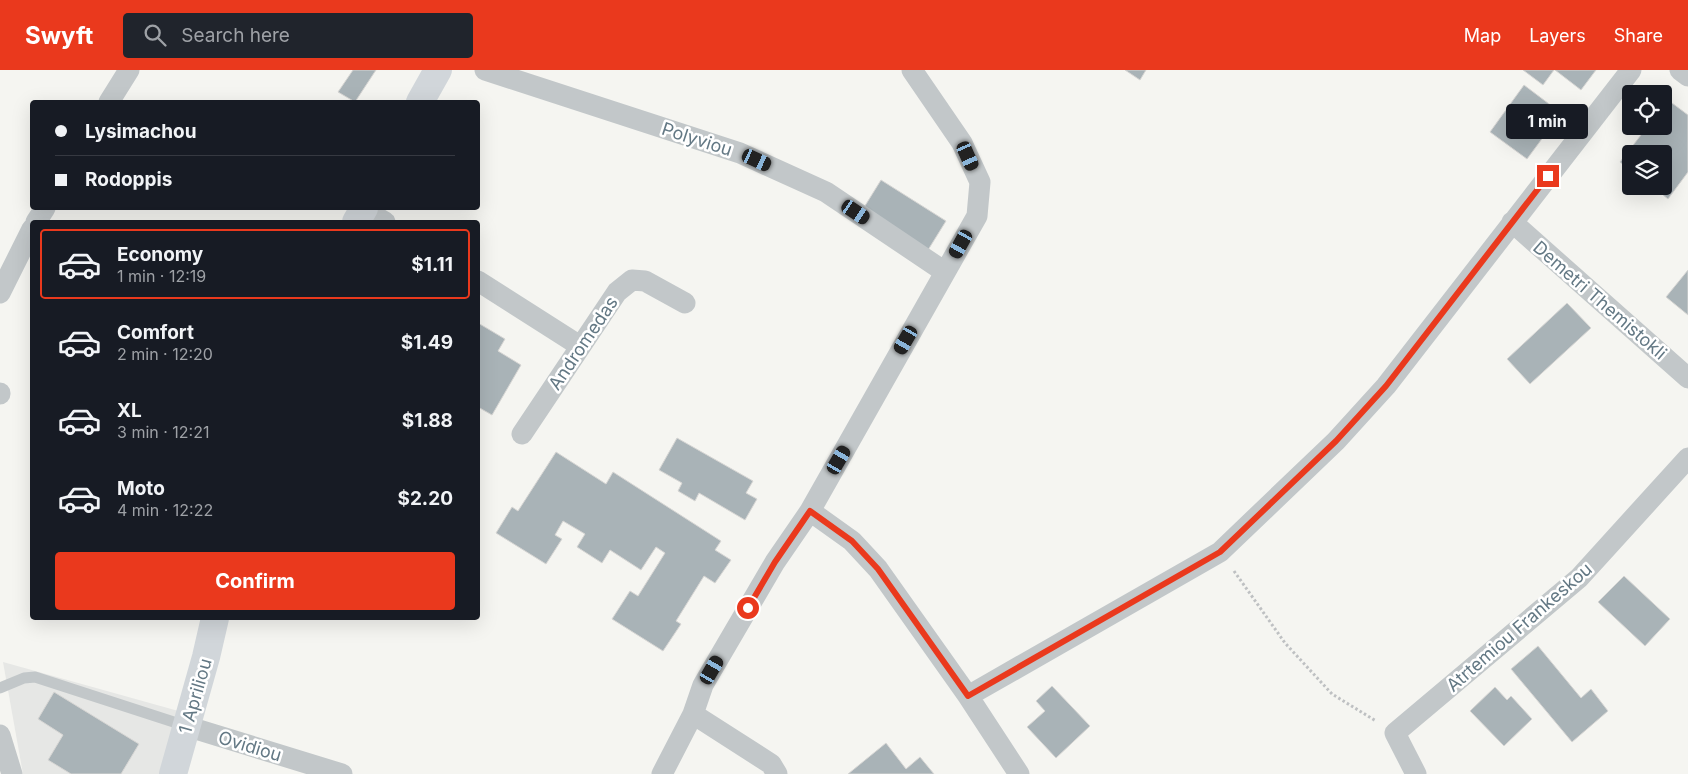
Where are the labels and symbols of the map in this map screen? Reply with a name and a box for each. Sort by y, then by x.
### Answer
callout: 1 min [1507,104,1589,138]
street label: Polyviou [659,118,735,160]
car [955,139,980,173]
car [740,147,773,173]
route end [1537,165,1559,187]
car [839,197,872,227]
car [947,227,974,261]
street label: Demetri Themistokli [1529,236,1671,364]
street label: Andromedas [544,292,622,394]
car [892,323,919,357]
car [825,443,852,477]
street label: Atrtemiou Frankeskou [1442,558,1596,696]
route start [737,597,759,619]
car [698,653,725,687]
street label: 1 Apriliou [174,656,216,736]
street label: Ovidiou [216,726,284,766]

